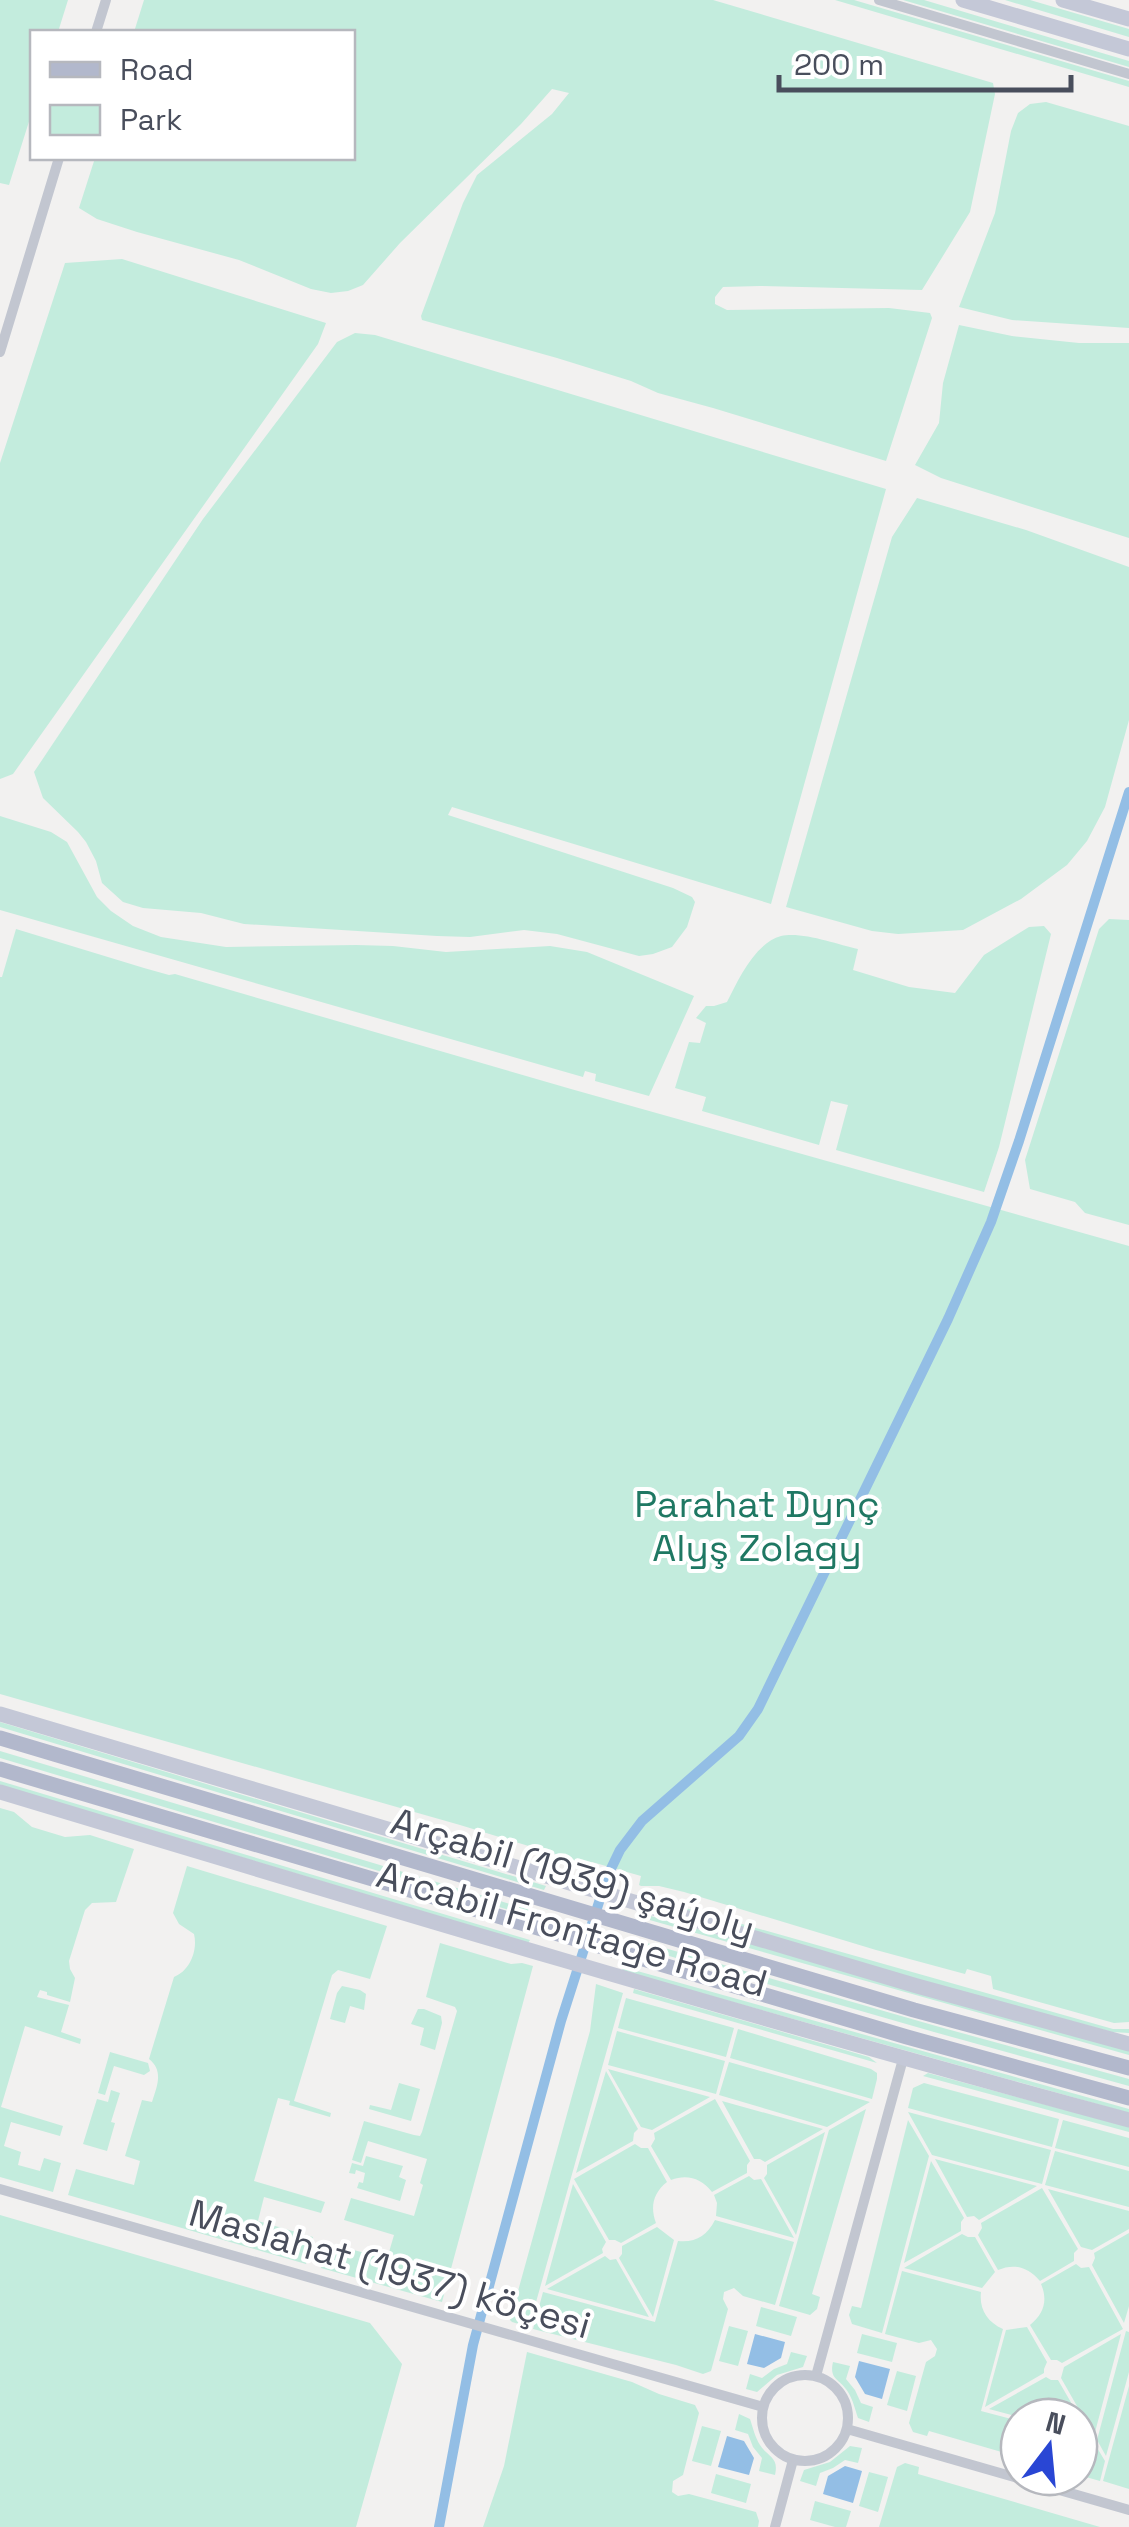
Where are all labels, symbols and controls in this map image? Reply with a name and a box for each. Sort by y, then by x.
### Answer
legend [30,30,355,160]
scale bar [779,30,1072,92]
text: 200 m [794,45,884,84]
text: Road [120,50,194,89]
text: Park [120,100,182,139]
park label: Parahat Dynç Alyş Zolagy [634,1480,880,1572]
street label: Arçabil (1939) şaýoly [385,1797,761,1953]
street label: Arcabil Frontage Road [371,1850,773,2008]
street label: Maslahat (1937) köçesi [184,2189,596,2349]
north arrow [999,2397,1099,2497]
text: N [1042,2403,1070,2443]

